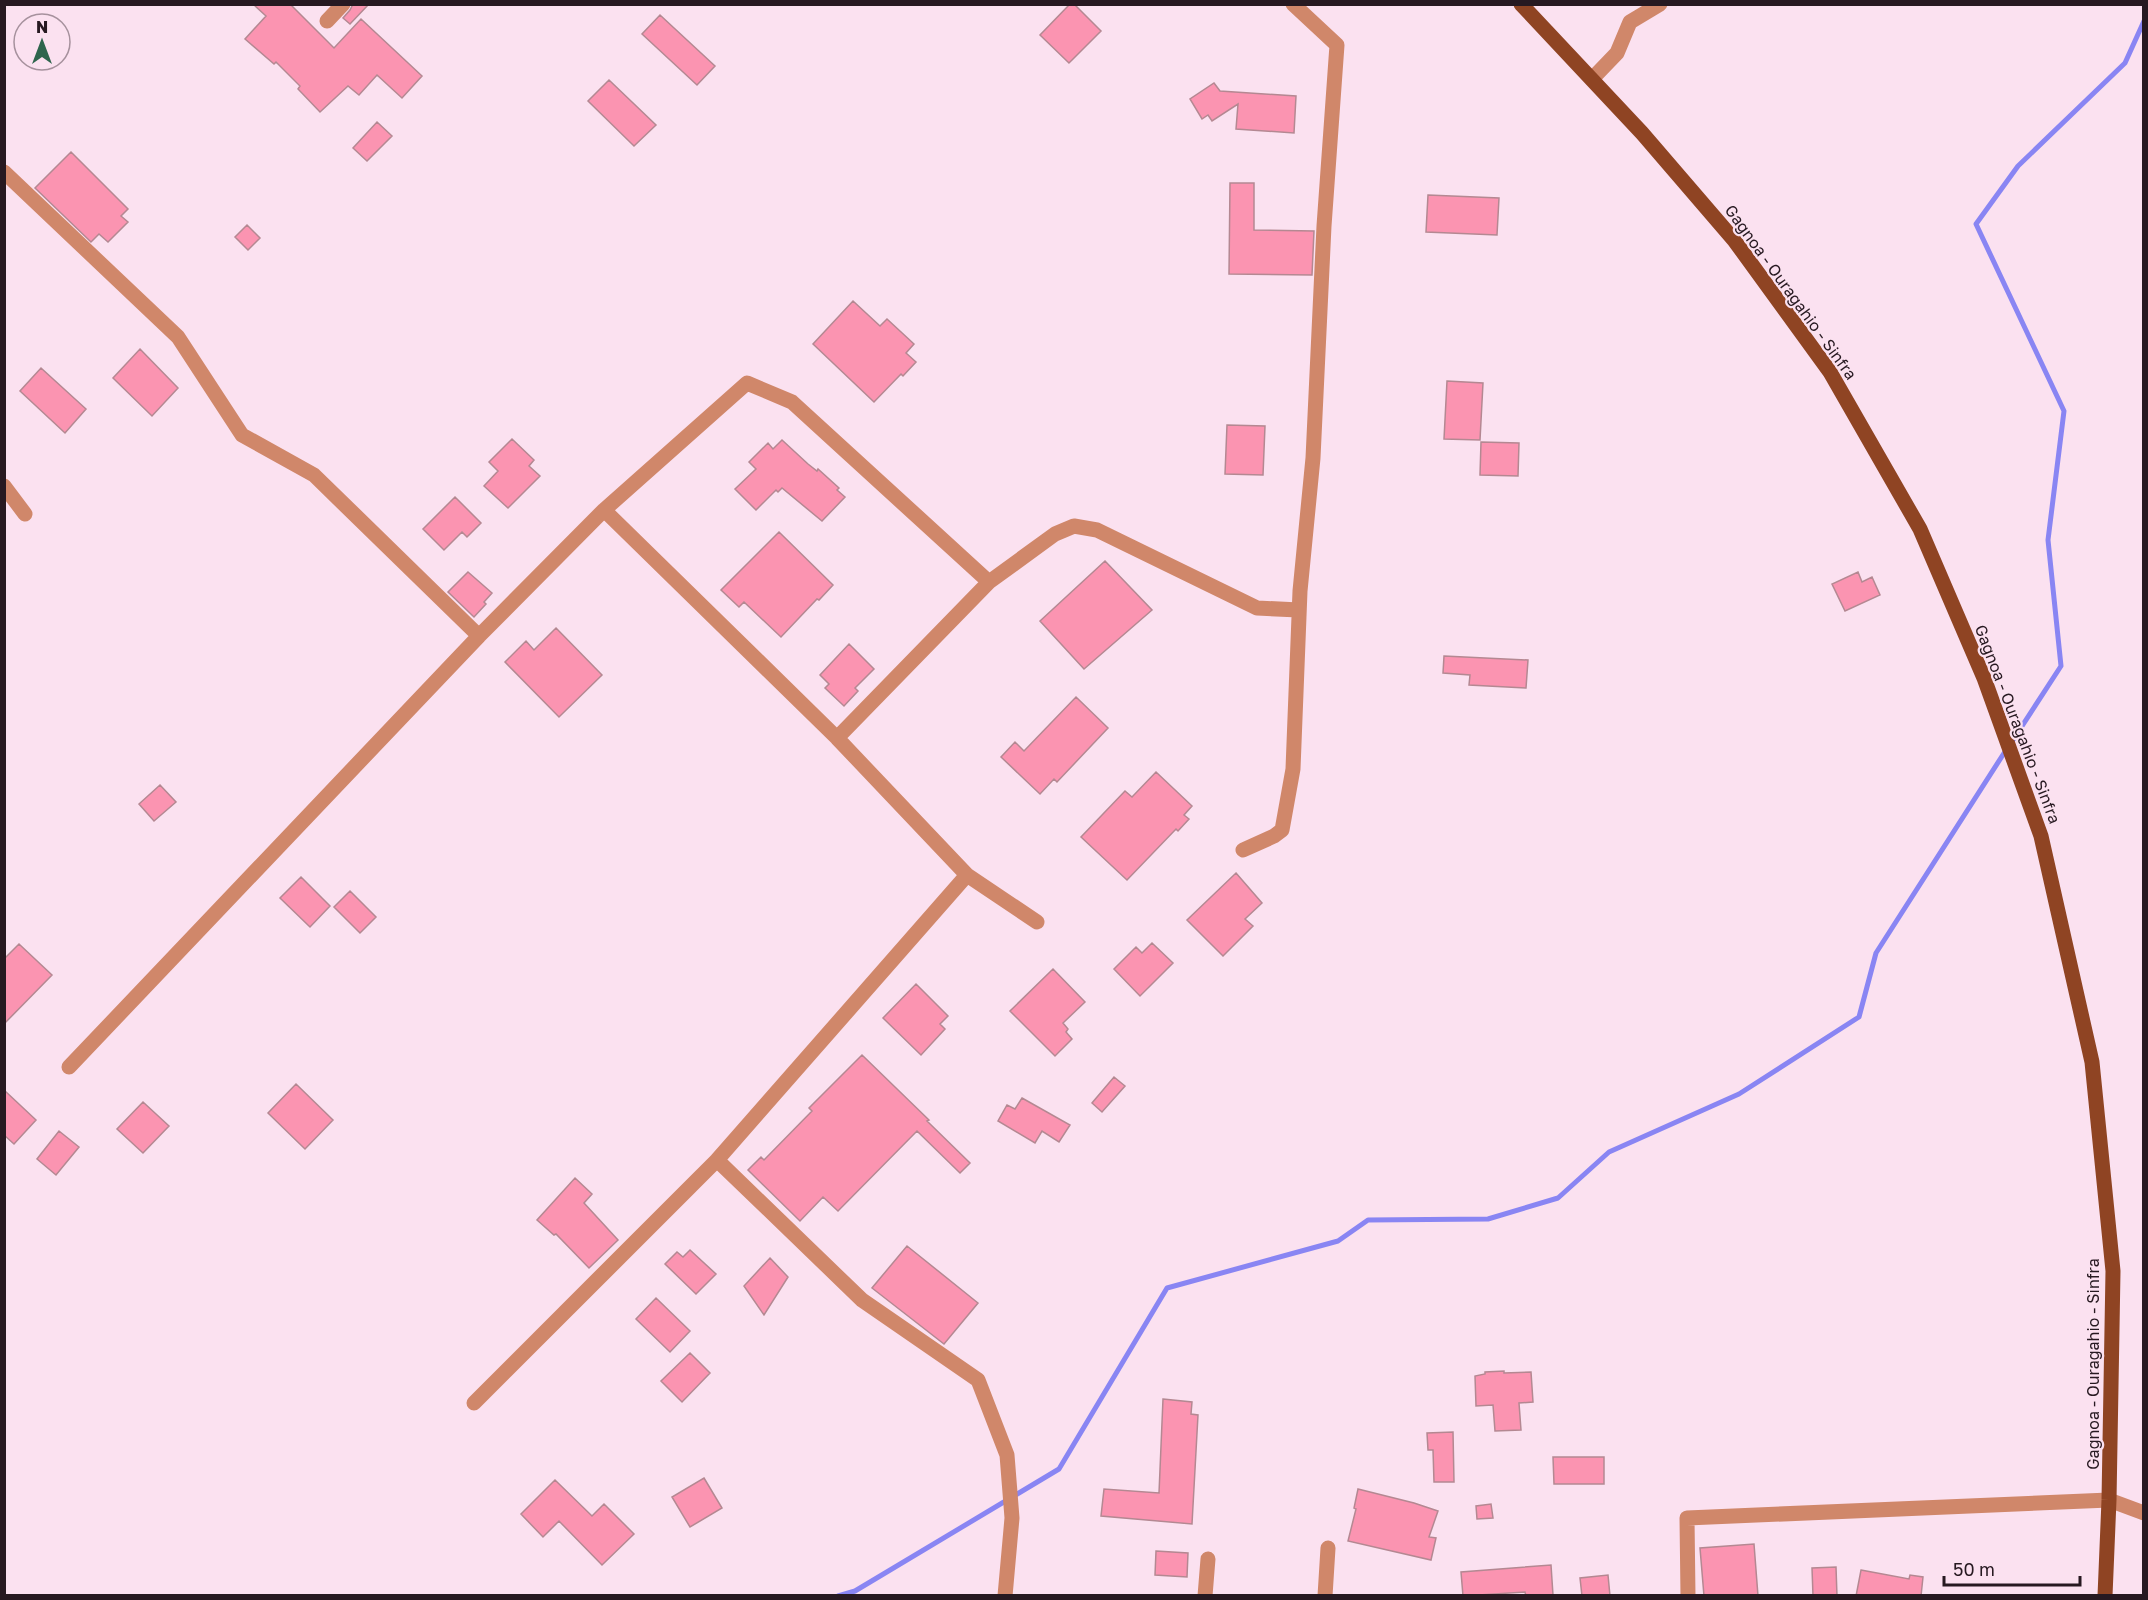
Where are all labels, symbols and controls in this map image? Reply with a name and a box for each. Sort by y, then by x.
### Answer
north arrow [12,12,72,72]
text: N [36,17,48,37]
street label: Gagnoa - Ouragahio - Sinfra [1721,201,1861,383]
street label: Gagnoa - Ouragahio - Sinfra [1971,622,2065,826]
street label: Gagnoa - Ouragahio - Sinfra [2083,1258,2103,1470]
scale bar [1944,1549,2080,1587]
text: 50 m [1953,1558,1995,1580]

